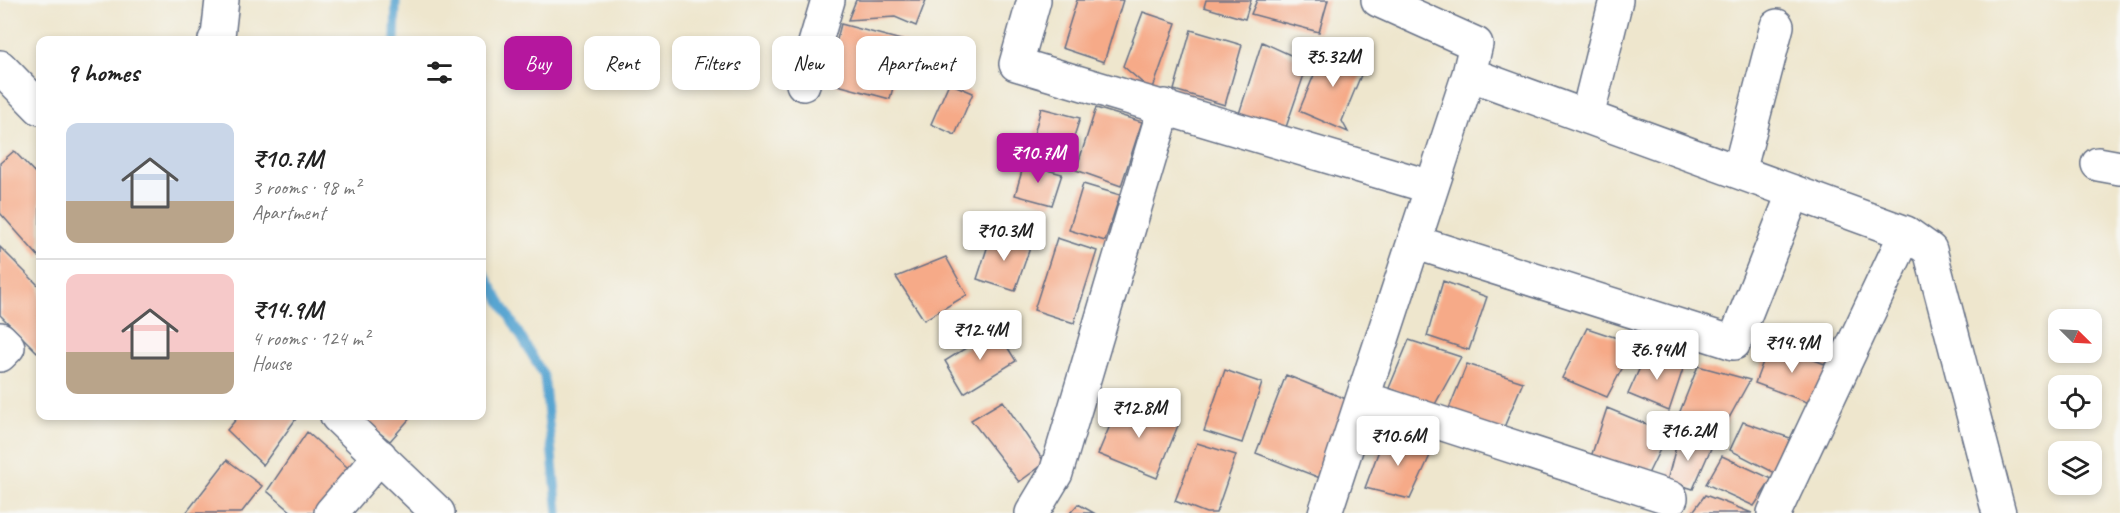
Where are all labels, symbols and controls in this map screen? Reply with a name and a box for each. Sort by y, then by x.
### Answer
chip: Buy [504,36,572,90]
chip: Rent [584,36,660,90]
chip: Filters [672,36,760,90]
chip: New [772,36,844,90]
chip: Apartment [856,36,976,90]
pin: ₹5.32M [1284,37,1382,88]
text: ₹5.32M [1306,44,1360,69]
text: 9 homes [66,56,139,89]
icon: filters [423,56,456,89]
pin: ₹10.7M [989,133,1087,184]
text: ₹10.7M [1011,140,1065,165]
text: ₹10.7M [252,142,323,175]
icon: home [114,147,186,219]
text: 3 rooms · 98 m² [252,175,360,200]
text: Apartment [252,200,325,225]
pin: ₹10.3M [955,211,1053,262]
text: ₹10.3M [977,218,1031,243]
text: ₹14.9M [252,293,323,326]
icon: home [114,298,186,370]
north arrow [2048,309,2102,363]
map controls [2048,309,2102,495]
pin: ₹12.4M [931,310,1029,361]
text: ₹12.4M [953,317,1007,342]
pin: ₹14.9M [1743,323,1841,374]
text: 4 rooms · 124 m² [252,326,369,351]
pin: ₹6.94M [1608,330,1706,381]
text: ₹14.9M [1765,330,1819,355]
text: ₹6.94M [1630,337,1684,362]
text: House [252,351,291,376]
button: locate [2048,375,2102,429]
pin: ₹12.8M [1090,388,1188,439]
text: ₹12.8M [1112,395,1166,420]
pin: ₹16.2M [1639,411,1737,462]
pin: ₹10.6M [1349,416,1447,467]
text: ₹16.2M [1661,418,1715,443]
text: ₹10.6M [1371,423,1425,448]
button: layers [2048,441,2102,495]

